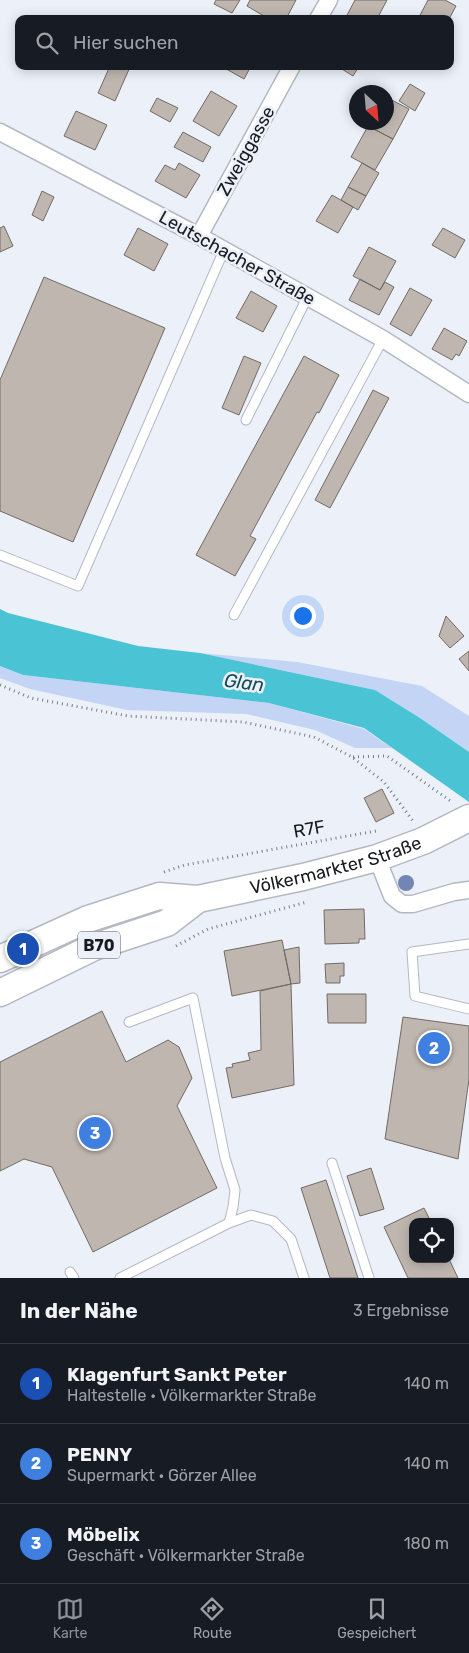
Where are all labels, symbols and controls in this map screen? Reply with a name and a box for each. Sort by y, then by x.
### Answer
search box [15,15,454,70]
icon: search [33,29,61,57]
text: Hier suchen [73,31,179,54]
north arrow [349,85,394,130]
street label: Zweiggasse [212,102,280,200]
street label: Leutschacher Straße [155,206,319,310]
your location [290,603,316,629]
water label: Glan [223,669,265,696]
street label: R7F [292,815,326,843]
street label: Völkermarkter Straße [248,832,424,899]
pin: 1 [7,930,39,968]
road number: B70 [78,932,120,958]
pin: 2 [418,1029,450,1067]
pin: 3 [79,1114,111,1152]
map controls [409,1218,454,1263]
button: locate [409,1218,454,1263]
text: In der Nähe [20,1298,138,1323]
text: 3 Ergebnisse [353,1301,449,1320]
text: Klagenfurt Sankt Peter [67,1363,287,1386]
text: 1 [32,1374,40,1393]
text: 140 m [404,1374,449,1393]
text: Haltestelle · Völkermarkter Straße [67,1386,316,1405]
text: PENNY [67,1443,132,1466]
text: 2 [31,1454,41,1473]
text: 140 m [404,1454,449,1473]
text: Supermarkt · Görzer Allee [67,1466,257,1485]
text: Möbelix [67,1523,140,1546]
text: 3 [31,1534,41,1553]
text: 180 m [404,1534,449,1553]
text: Geschäft · Völkermarkter Straße [67,1546,305,1565]
tab: Karte [53,1595,87,1642]
tab: Route [193,1595,232,1642]
tab: Gespeichert [337,1595,416,1642]

